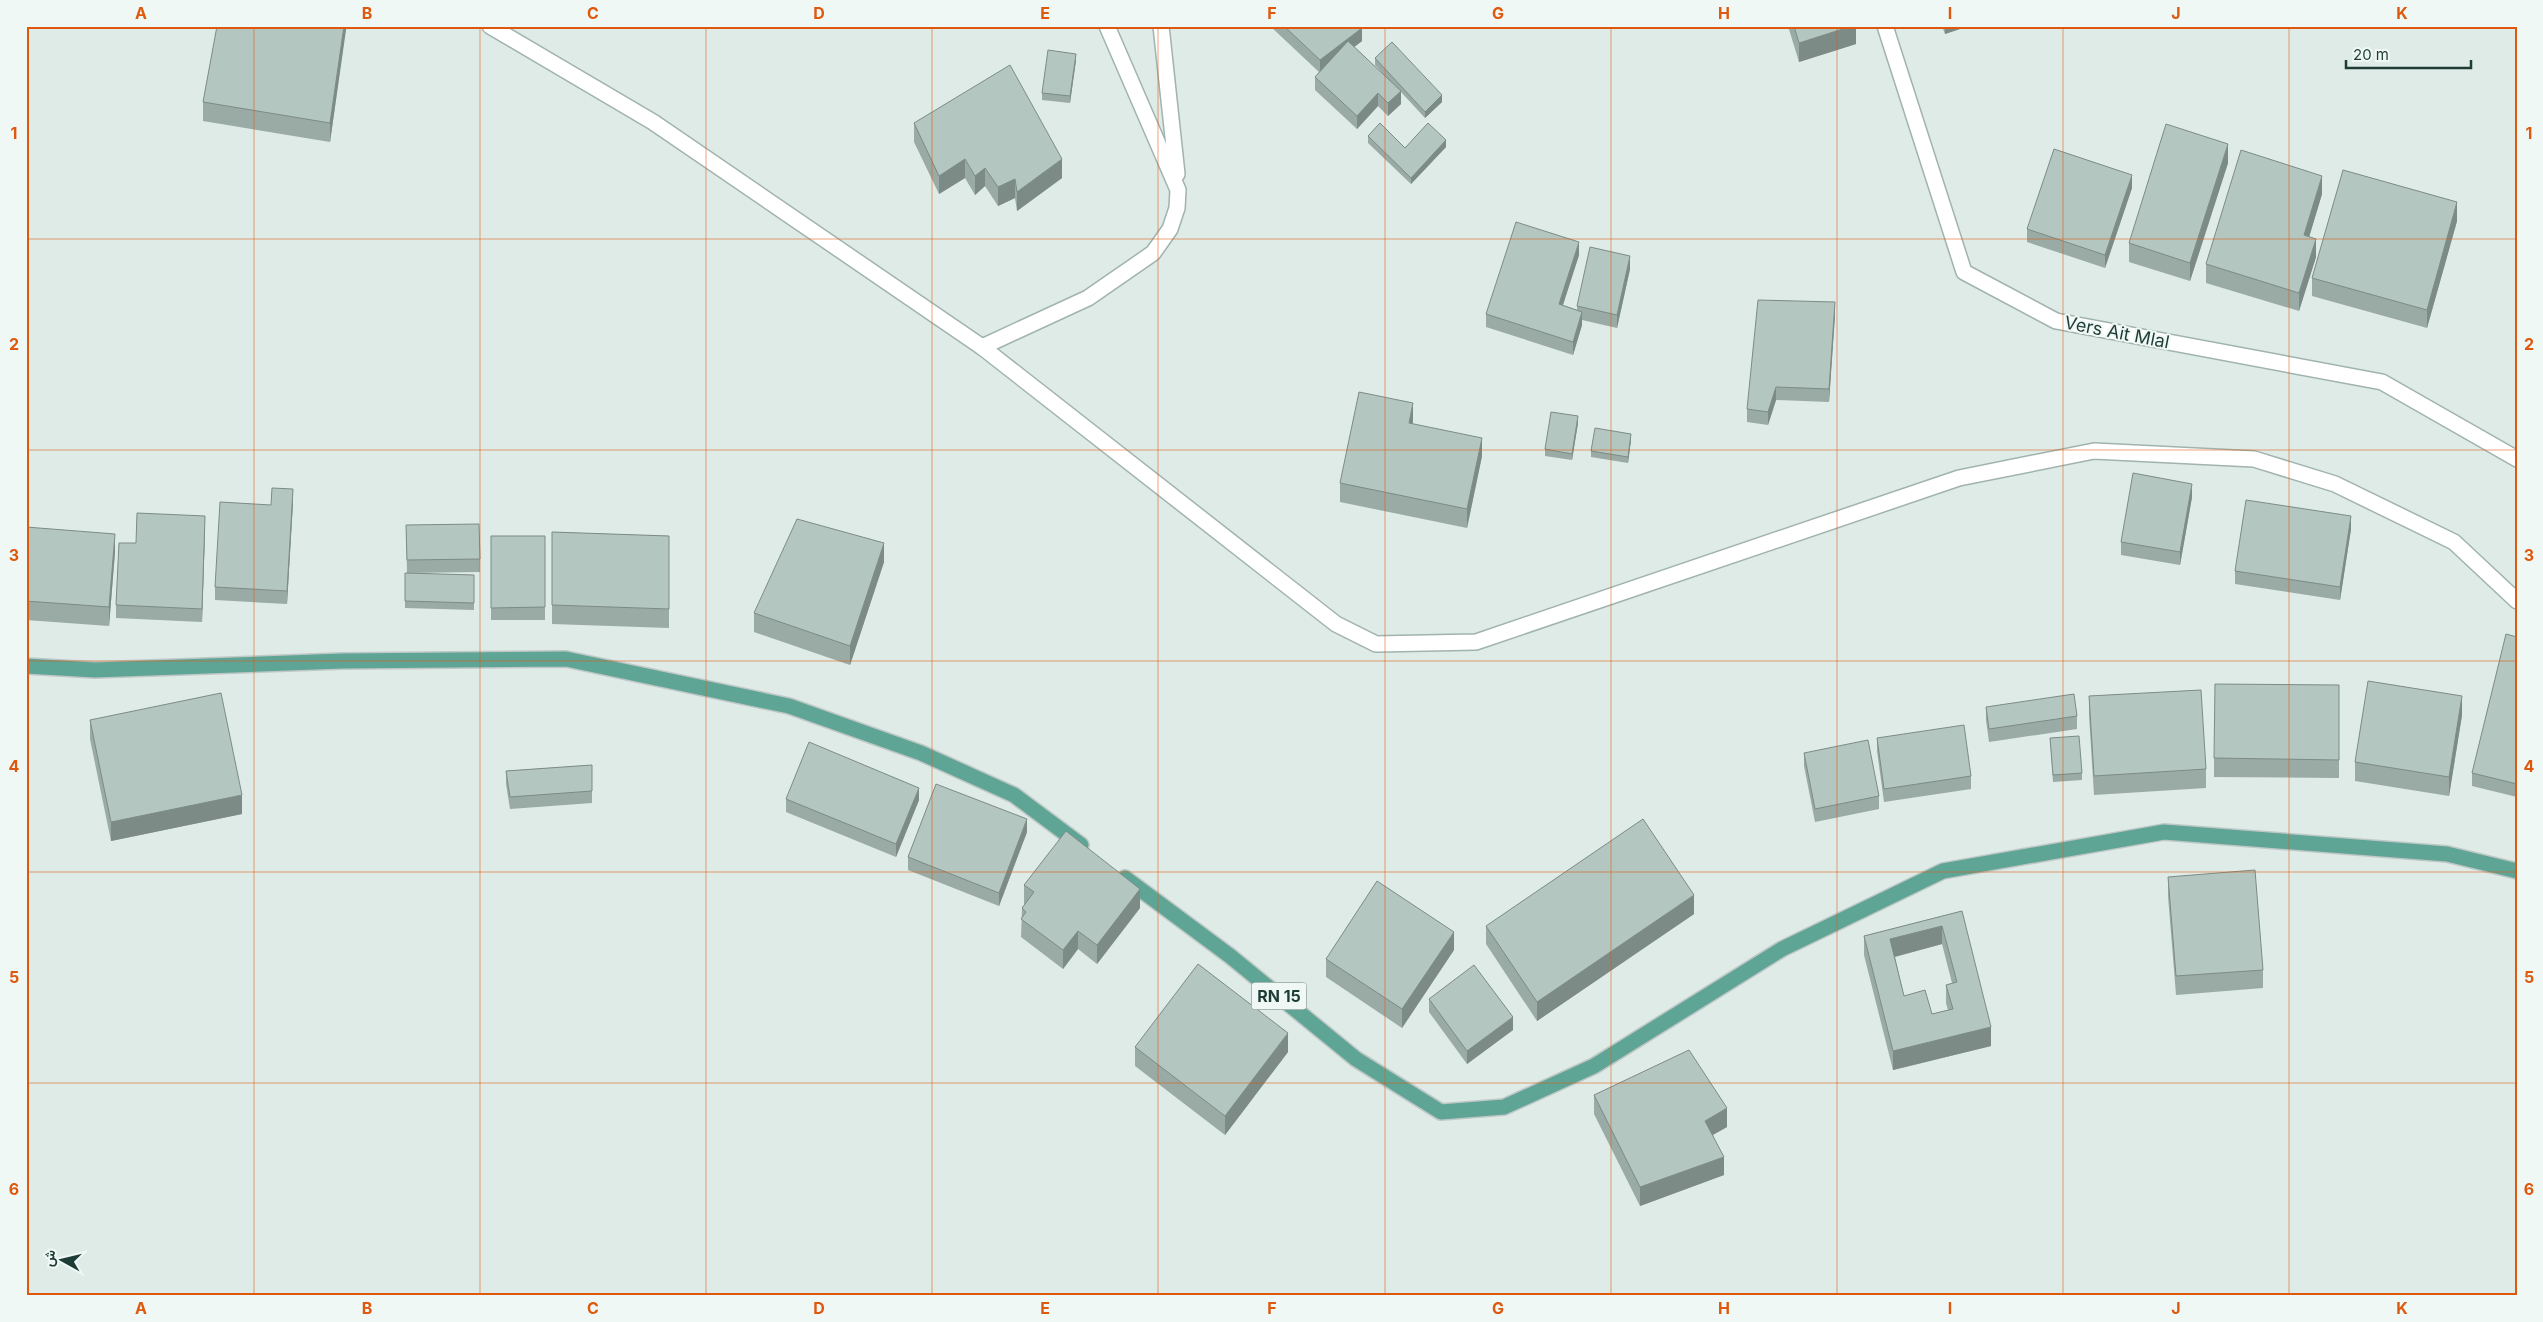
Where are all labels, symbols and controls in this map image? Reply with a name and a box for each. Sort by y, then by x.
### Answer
text: A [135,3,147,23]
text: B [362,3,372,23]
text: C [587,3,599,23]
text: D [813,3,825,23]
text: E [1040,3,1050,23]
text: F [1267,3,1277,23]
text: G [1492,3,1504,23]
text: H [1718,3,1730,23]
text: I [1948,3,1952,23]
text: J [2171,3,2181,23]
text: K [2396,3,2408,23]
scale bar [2346,38,2470,70]
text: 20 m [2353,45,2389,64]
text: 1 [11,123,17,143]
text: 1 [2526,123,2532,143]
street label: Vers Ait Mlal [2063,312,2171,352]
text: 2 [9,334,19,354]
text: 2 [2524,334,2534,354]
text: 3 [9,545,19,565]
text: 3 [2524,545,2534,565]
text: 4 [9,756,20,776]
text: 4 [2524,756,2535,776]
text: 5 [9,967,19,987]
text: 5 [2524,967,2534,987]
road number: RN 15 [1252,982,1306,1009]
text: 6 [9,1179,19,1199]
text: 6 [2524,1179,2534,1199]
north arrow [38,1234,88,1284]
text: ش [39,1248,59,1268]
text: A [135,1298,147,1318]
text: B [362,1298,372,1318]
text: C [587,1298,599,1318]
text: D [813,1298,825,1318]
text: E [1040,1298,1050,1318]
text: F [1267,1298,1277,1318]
text: G [1492,1298,1504,1318]
text: H [1718,1298,1730,1318]
text: I [1948,1298,1952,1318]
text: J [2171,1298,2181,1318]
text: K [2396,1298,2408,1318]

